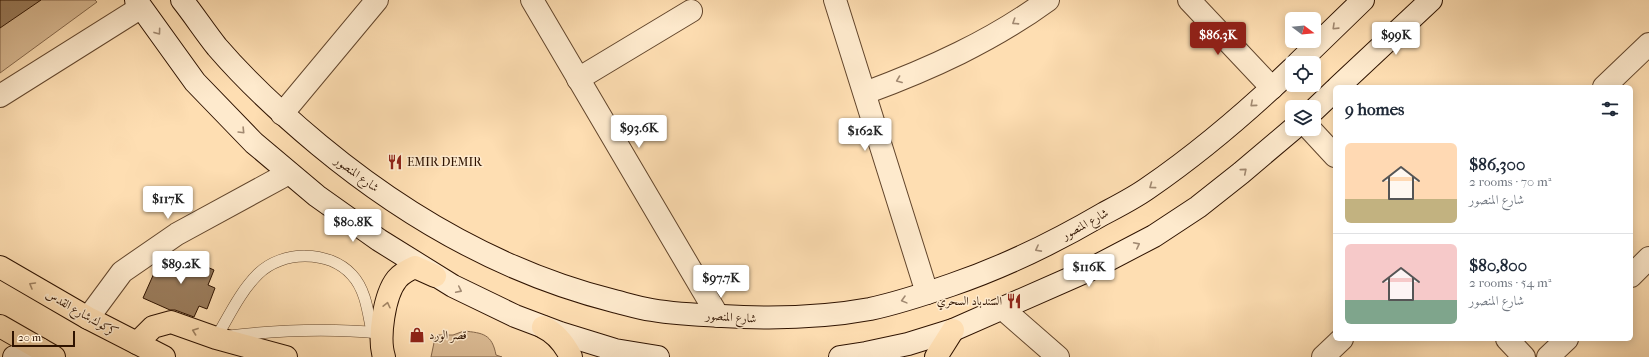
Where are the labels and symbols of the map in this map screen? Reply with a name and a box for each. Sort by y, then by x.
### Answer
north arrow [1285,12,1321,48]
one-way arrow [1012,17,1019,25]
pin: $86.3K [1185,22,1251,56]
one-way arrow [1332,22,1340,30]
pin: $99K [1372,22,1420,56]
one-way arrow [153,28,161,35]
one-way arrow [896,76,903,84]
one-way arrow [1250,100,1258,107]
pin: $93.6K [606,115,672,149]
pin: $162K [837,118,893,152]
one-way arrow [237,126,245,134]
street label: شارع المنصور [329,153,382,198]
restaurant icon: EMIR DEMIR [386,153,404,171]
place label: EMIR DEMIR [407,155,483,169]
one-way arrow [1239,168,1246,175]
one-way arrow [1149,181,1156,188]
pin: $117K [140,186,196,220]
street label: شارع المنصور [1059,205,1113,246]
pin: $80.8K [320,209,386,243]
one-way arrow [1133,242,1140,250]
one-way arrow [1035,244,1042,252]
pin: $89.2K [148,251,214,285]
pin: $116K [1061,254,1117,288]
pin: $97.7K [688,265,754,299]
one-way arrow [29,282,36,289]
one-way arrow [455,285,463,293]
street label: كركوك,شارع القدس [41,287,121,343]
restaurant icon: السندباد السحري [1005,292,1023,310]
place label: السندباد السحري [937,294,1002,311]
one-way arrow [900,295,907,303]
one-way arrow [382,302,390,308]
street label: شارع المنصور [704,308,757,330]
shop icon: قصر الورد [408,326,426,344]
one-way arrow [192,327,199,335]
place label: قصر الورد [429,328,467,343]
scale bar [12,329,75,348]

